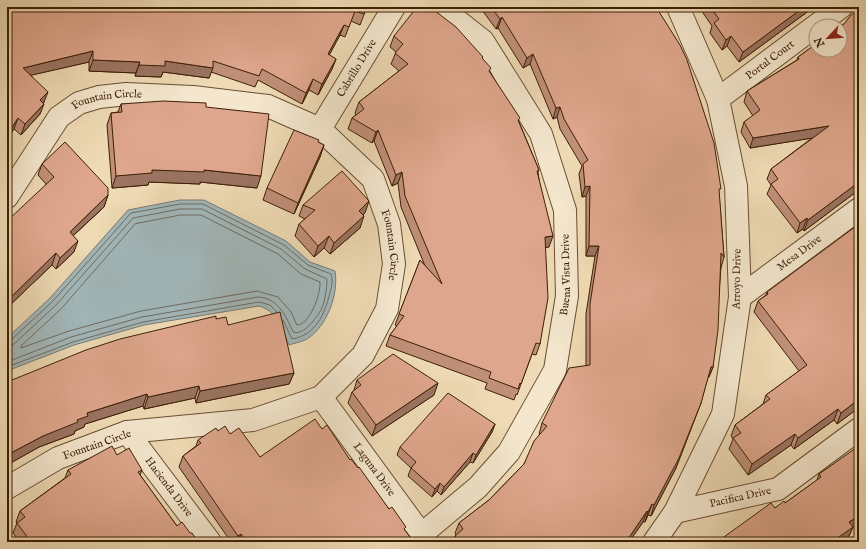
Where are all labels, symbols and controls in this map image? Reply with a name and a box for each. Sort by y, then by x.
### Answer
north arrow [808,18,848,58]
text: N [811,34,829,50]
street label: Cabrillo Drive [334,37,380,100]
street label: Portal Court [743,37,797,83]
street label: Fountain Circle [69,87,142,113]
street label: Fountain Circle [377,208,401,281]
street label: Mesa Drive [774,232,825,274]
street label: Buena Vista Drive [557,234,574,317]
street label: Arroyo Drive [729,249,745,310]
street label: Fountain Circle [61,427,133,463]
street label: Laguna Drive [350,440,398,499]
street label: Hacienda Drive [141,454,196,520]
street label: Pacifica Drive [708,484,773,511]

